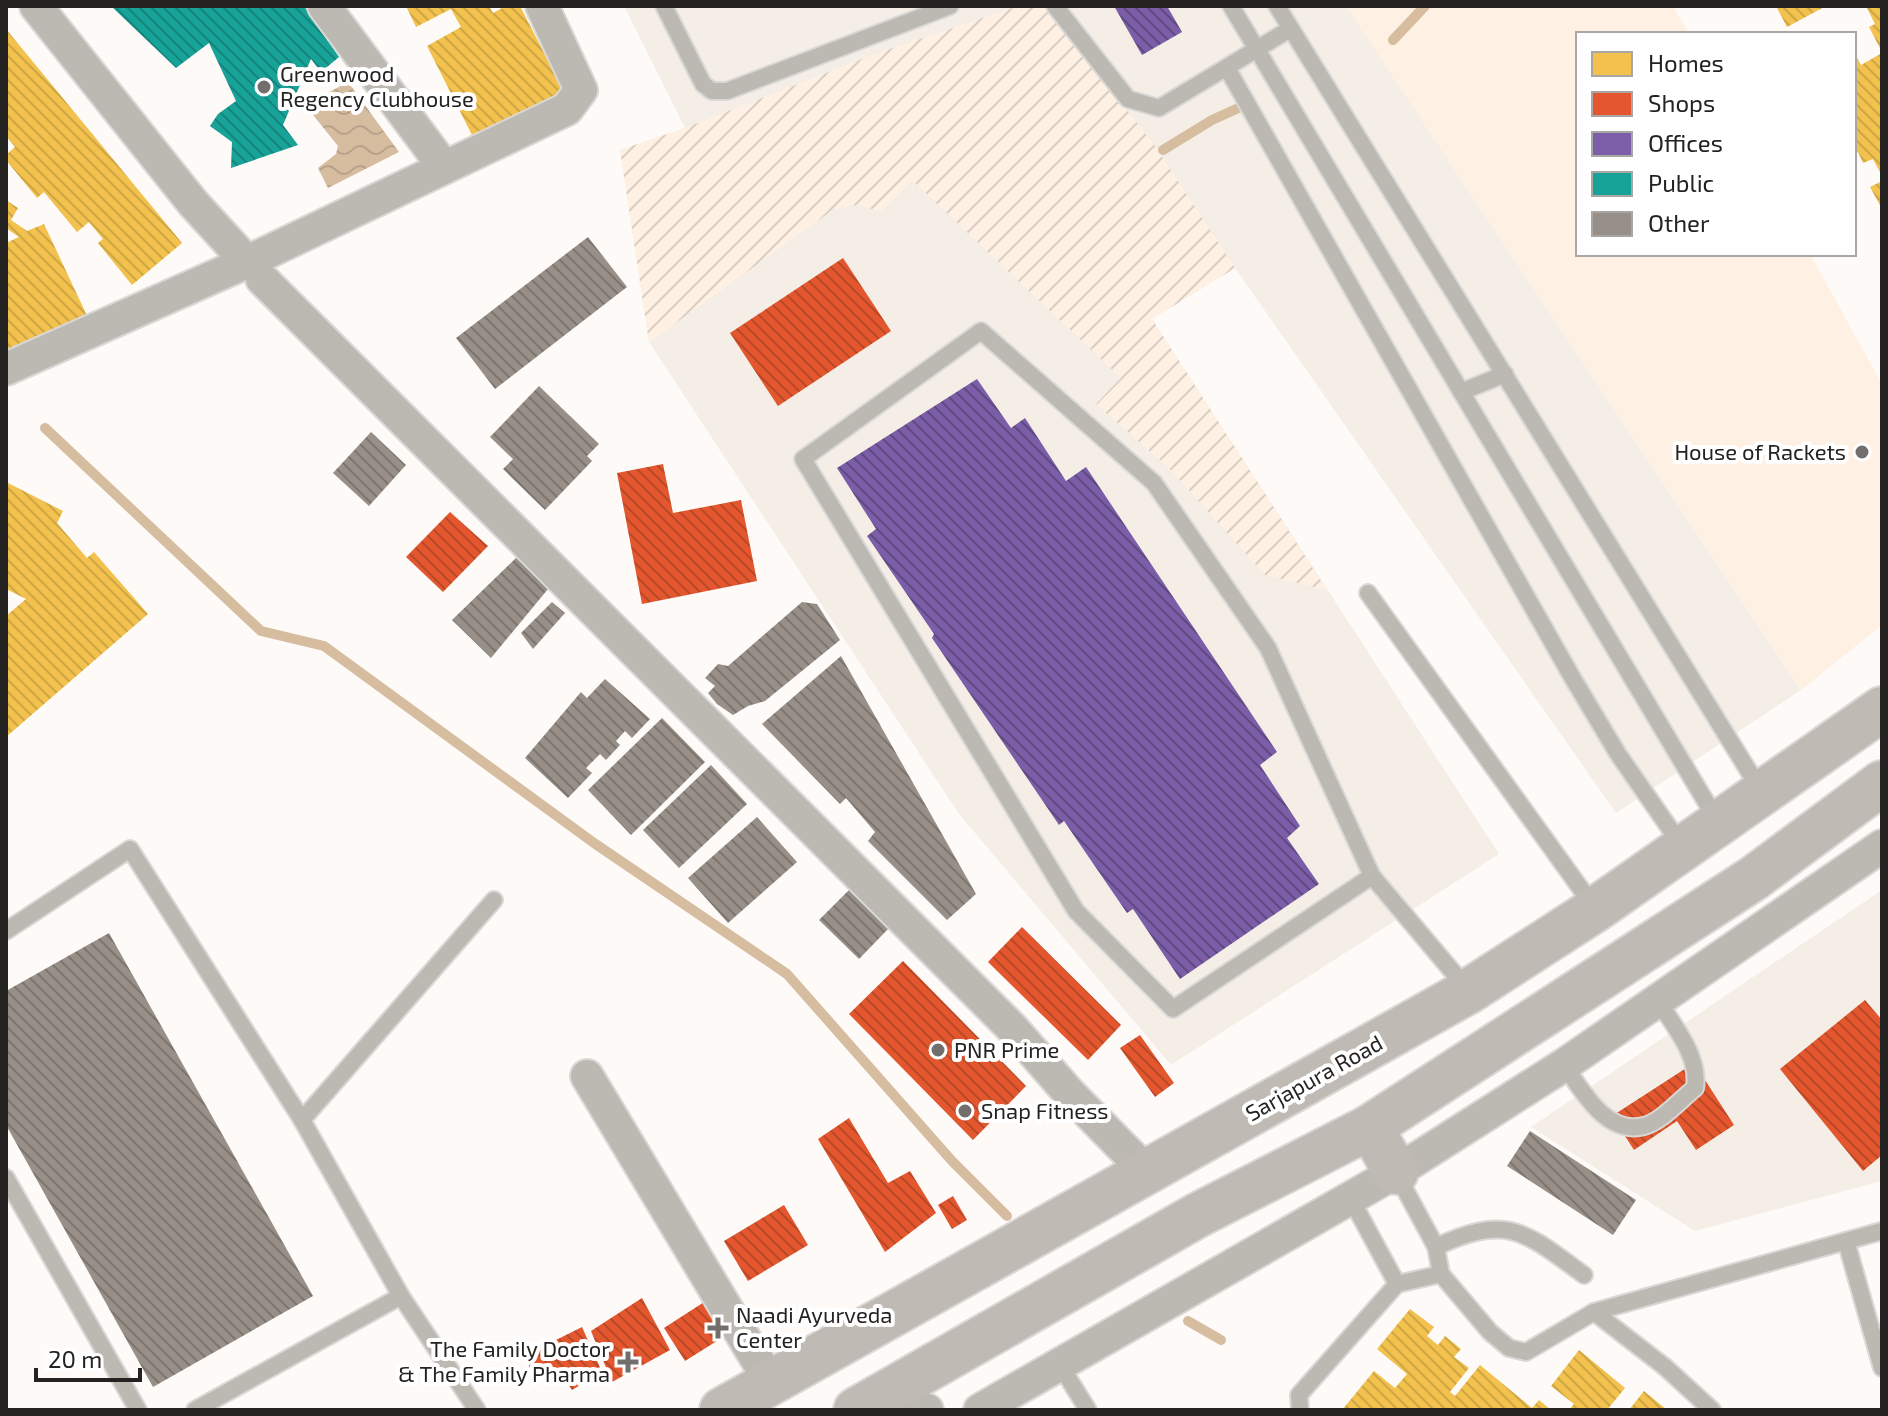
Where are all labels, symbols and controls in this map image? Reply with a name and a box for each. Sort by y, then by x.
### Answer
legend [1576,32,1856,256]
text: Homes [1648,48,1724,77]
place label: Greenwood Regency Clubhouse [280,60,474,111]
marker: Greenwood Regency Clubhouse [255,78,273,96]
text: Shops [1648,88,1715,117]
text: Offices [1648,128,1723,157]
text: Public [1648,168,1714,197]
text: Other [1648,208,1710,237]
place label: House of Rackets [1674,438,1846,464]
marker: House of Rackets [1853,443,1871,461]
street label: Sarjapura Road [1240,1029,1387,1126]
place label: PNR Prime [954,1036,1059,1062]
marker: PNR Prime [929,1041,947,1059]
place label: Snap Fitness [981,1097,1109,1123]
marker: Snap Fitness [956,1102,974,1120]
place label: Naadi Ayurveda Center [736,1301,892,1352]
marker: Naadi Ayurveda Center [707,1317,729,1339]
scale bar [36,1332,140,1382]
place label: The Family Doctor & The Family Pharma [398,1335,610,1386]
text: 20 m [48,1344,102,1373]
marker: The Family Doctor & The Family Pharma [617,1351,639,1373]

